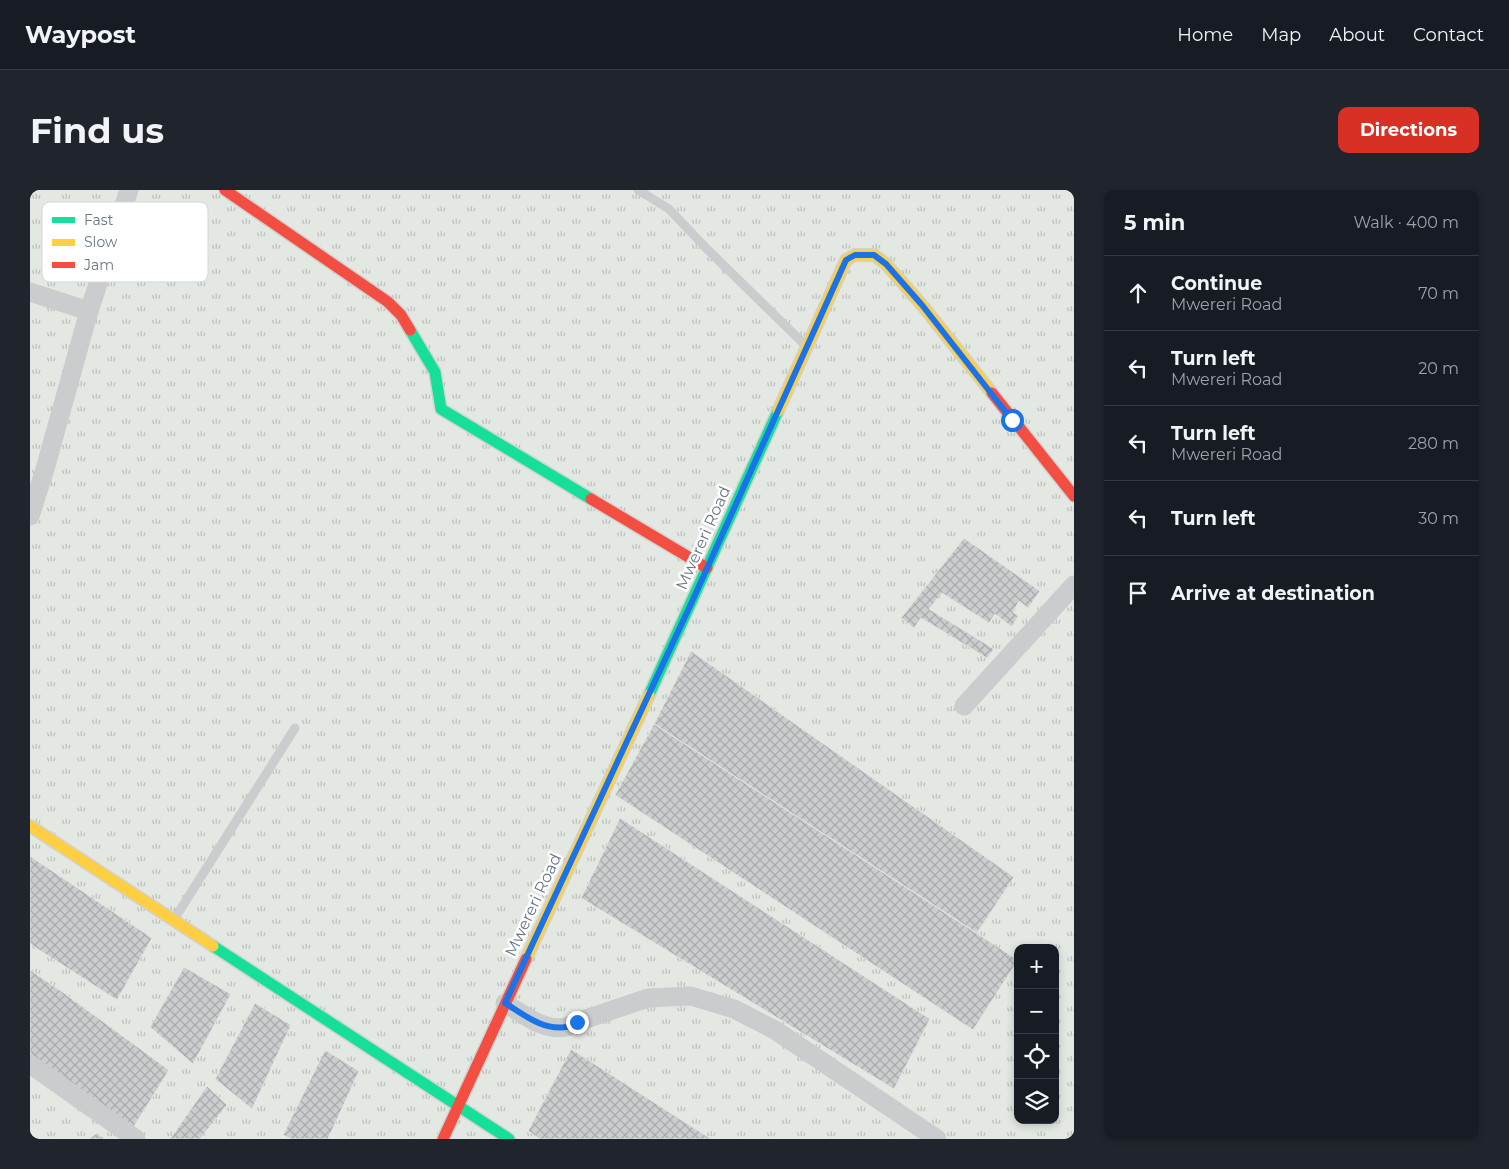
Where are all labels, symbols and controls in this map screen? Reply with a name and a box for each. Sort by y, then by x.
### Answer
text: Waypost [25,20,136,49]
text: Home [1177,24,1233,46]
text: Map [1261,24,1301,46]
text: About [1329,24,1385,46]
text: Contact [1413,24,1484,46]
button: Directions [1338,107,1479,153]
text: Find us [30,109,164,152]
legend [42,202,208,282]
text: 5 min [1124,210,1185,235]
text: Fast [84,211,114,229]
text: Walk · 400 m [1353,213,1459,232]
text: Slow [84,233,118,251]
text: Jam [83,256,114,274]
text: Continue [1171,272,1262,295]
icon: ahead [1124,279,1152,307]
text: 70 m [1418,284,1459,303]
text: Mwereri Road [1171,295,1282,314]
text: Turn left [1171,347,1256,370]
icon: left [1124,354,1152,382]
text: 20 m [1418,359,1459,378]
text: Mwereri Road [1171,370,1282,389]
route start [1001,409,1024,432]
text: Turn left [1171,422,1256,445]
icon: left [1124,429,1152,457]
text: 280 m [1408,434,1459,453]
text: Mwereri Road [1171,445,1282,464]
street label: Mwereri Road [672,483,734,593]
icon: left [1124,504,1152,532]
text: Turn left [1171,507,1256,530]
text: 30 m [1418,509,1459,528]
icon: arrive [1124,579,1152,607]
text: Arrive at destination [1171,582,1375,605]
street label: Mwereri Road [501,851,565,959]
map controls [1014,944,1059,1124]
button: + [1014,944,1059,989]
button: − [1014,989,1059,1034]
route end [566,1011,589,1034]
button: locate [1014,1034,1059,1079]
button: layers [1014,1079,1059,1124]

